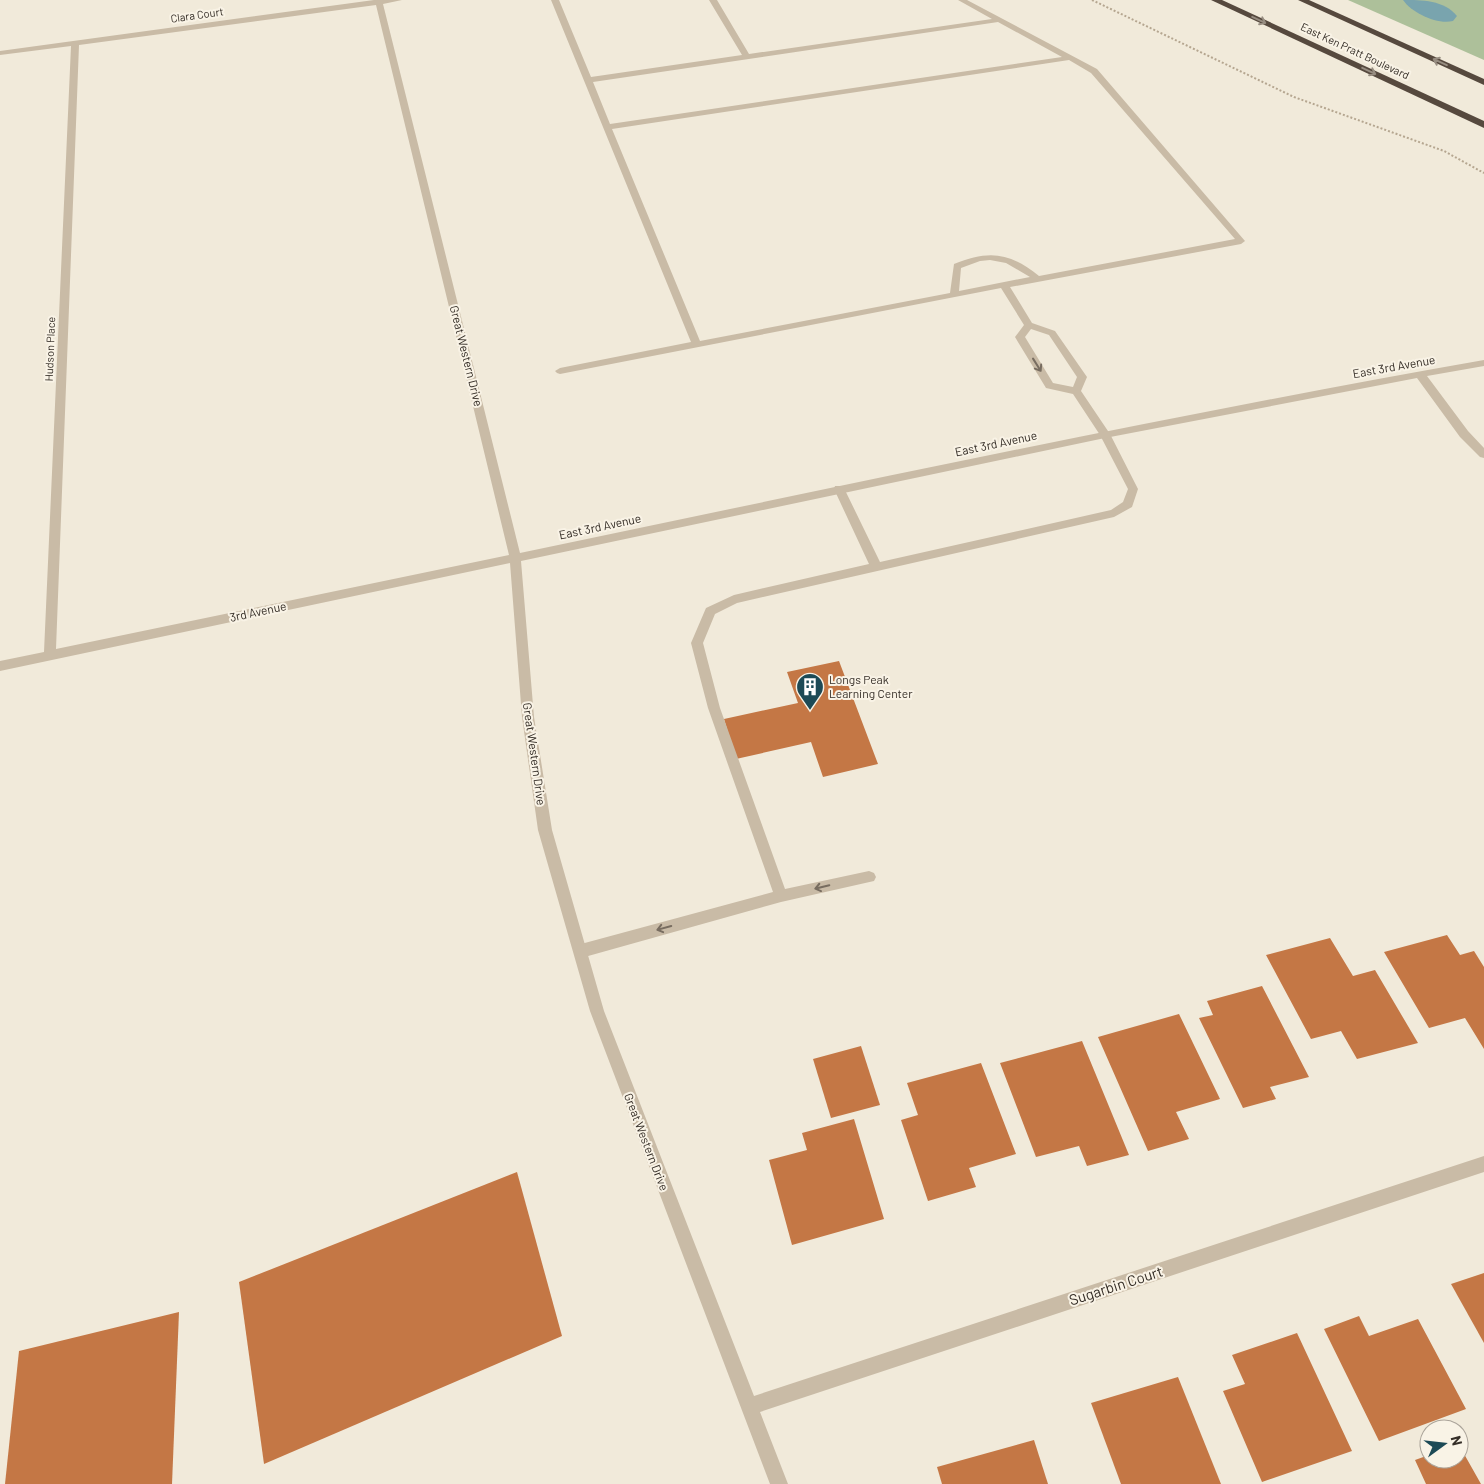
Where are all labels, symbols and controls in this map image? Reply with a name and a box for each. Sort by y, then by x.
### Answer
street label: Clara Court [170,4,224,25]
one-way arrow [1251,16,1266,26]
street label: East Ken Pratt Boulevard [1299,20,1412,81]
one-way arrow [1433,56,1448,66]
one-way arrow [1362,67,1377,77]
street label: Great Western Drive [448,304,486,408]
street label: Hudson Place [42,316,57,382]
street label: East 3rd Avenue [1351,352,1436,380]
one-way arrow [1032,358,1042,372]
street label: East 3rd Avenue [953,427,1038,459]
street label: East 3rd Avenue [557,510,642,542]
street label: 3rd Avenue [228,598,287,624]
building icon: Longs Peak Learning Center [795,672,825,711]
place label: Longs Peak Learning Center [829,672,913,700]
street label: Great Western Drive [521,702,549,806]
one-way arrow [814,883,830,892]
one-way arrow [657,924,673,934]
street label: Great Western Drive [622,1091,672,1192]
street label: Sugarbin Court [1067,1261,1165,1309]
north arrow [1419,1419,1469,1469]
text: N [1448,1434,1466,1447]

